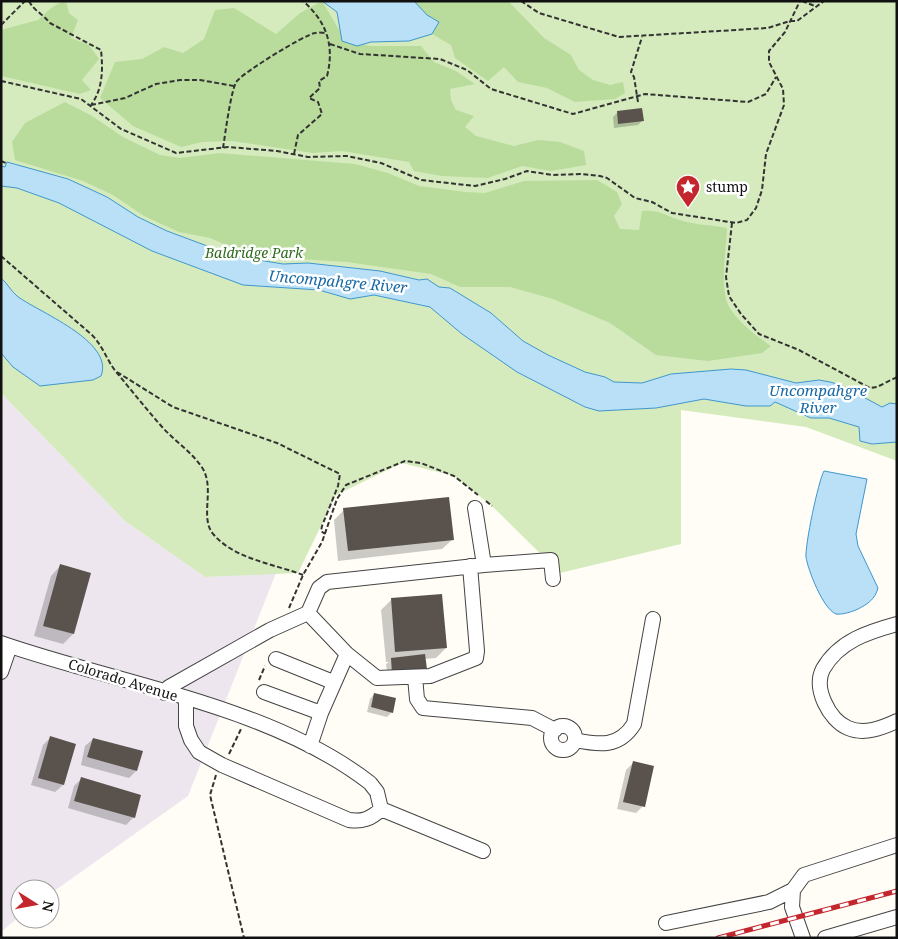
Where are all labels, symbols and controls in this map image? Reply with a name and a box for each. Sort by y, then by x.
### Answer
place icon: stump [675,174,701,208]
place label: stump [706,177,748,196]
park label: Baldridge Park [204,243,304,262]
water label: Uncompahgre River [268,265,409,297]
water label: Uncompahgre River [769,380,868,417]
street label: Colorado Avenue [66,654,180,705]
north arrow [10,879,60,929]
text: N [38,899,59,914]

